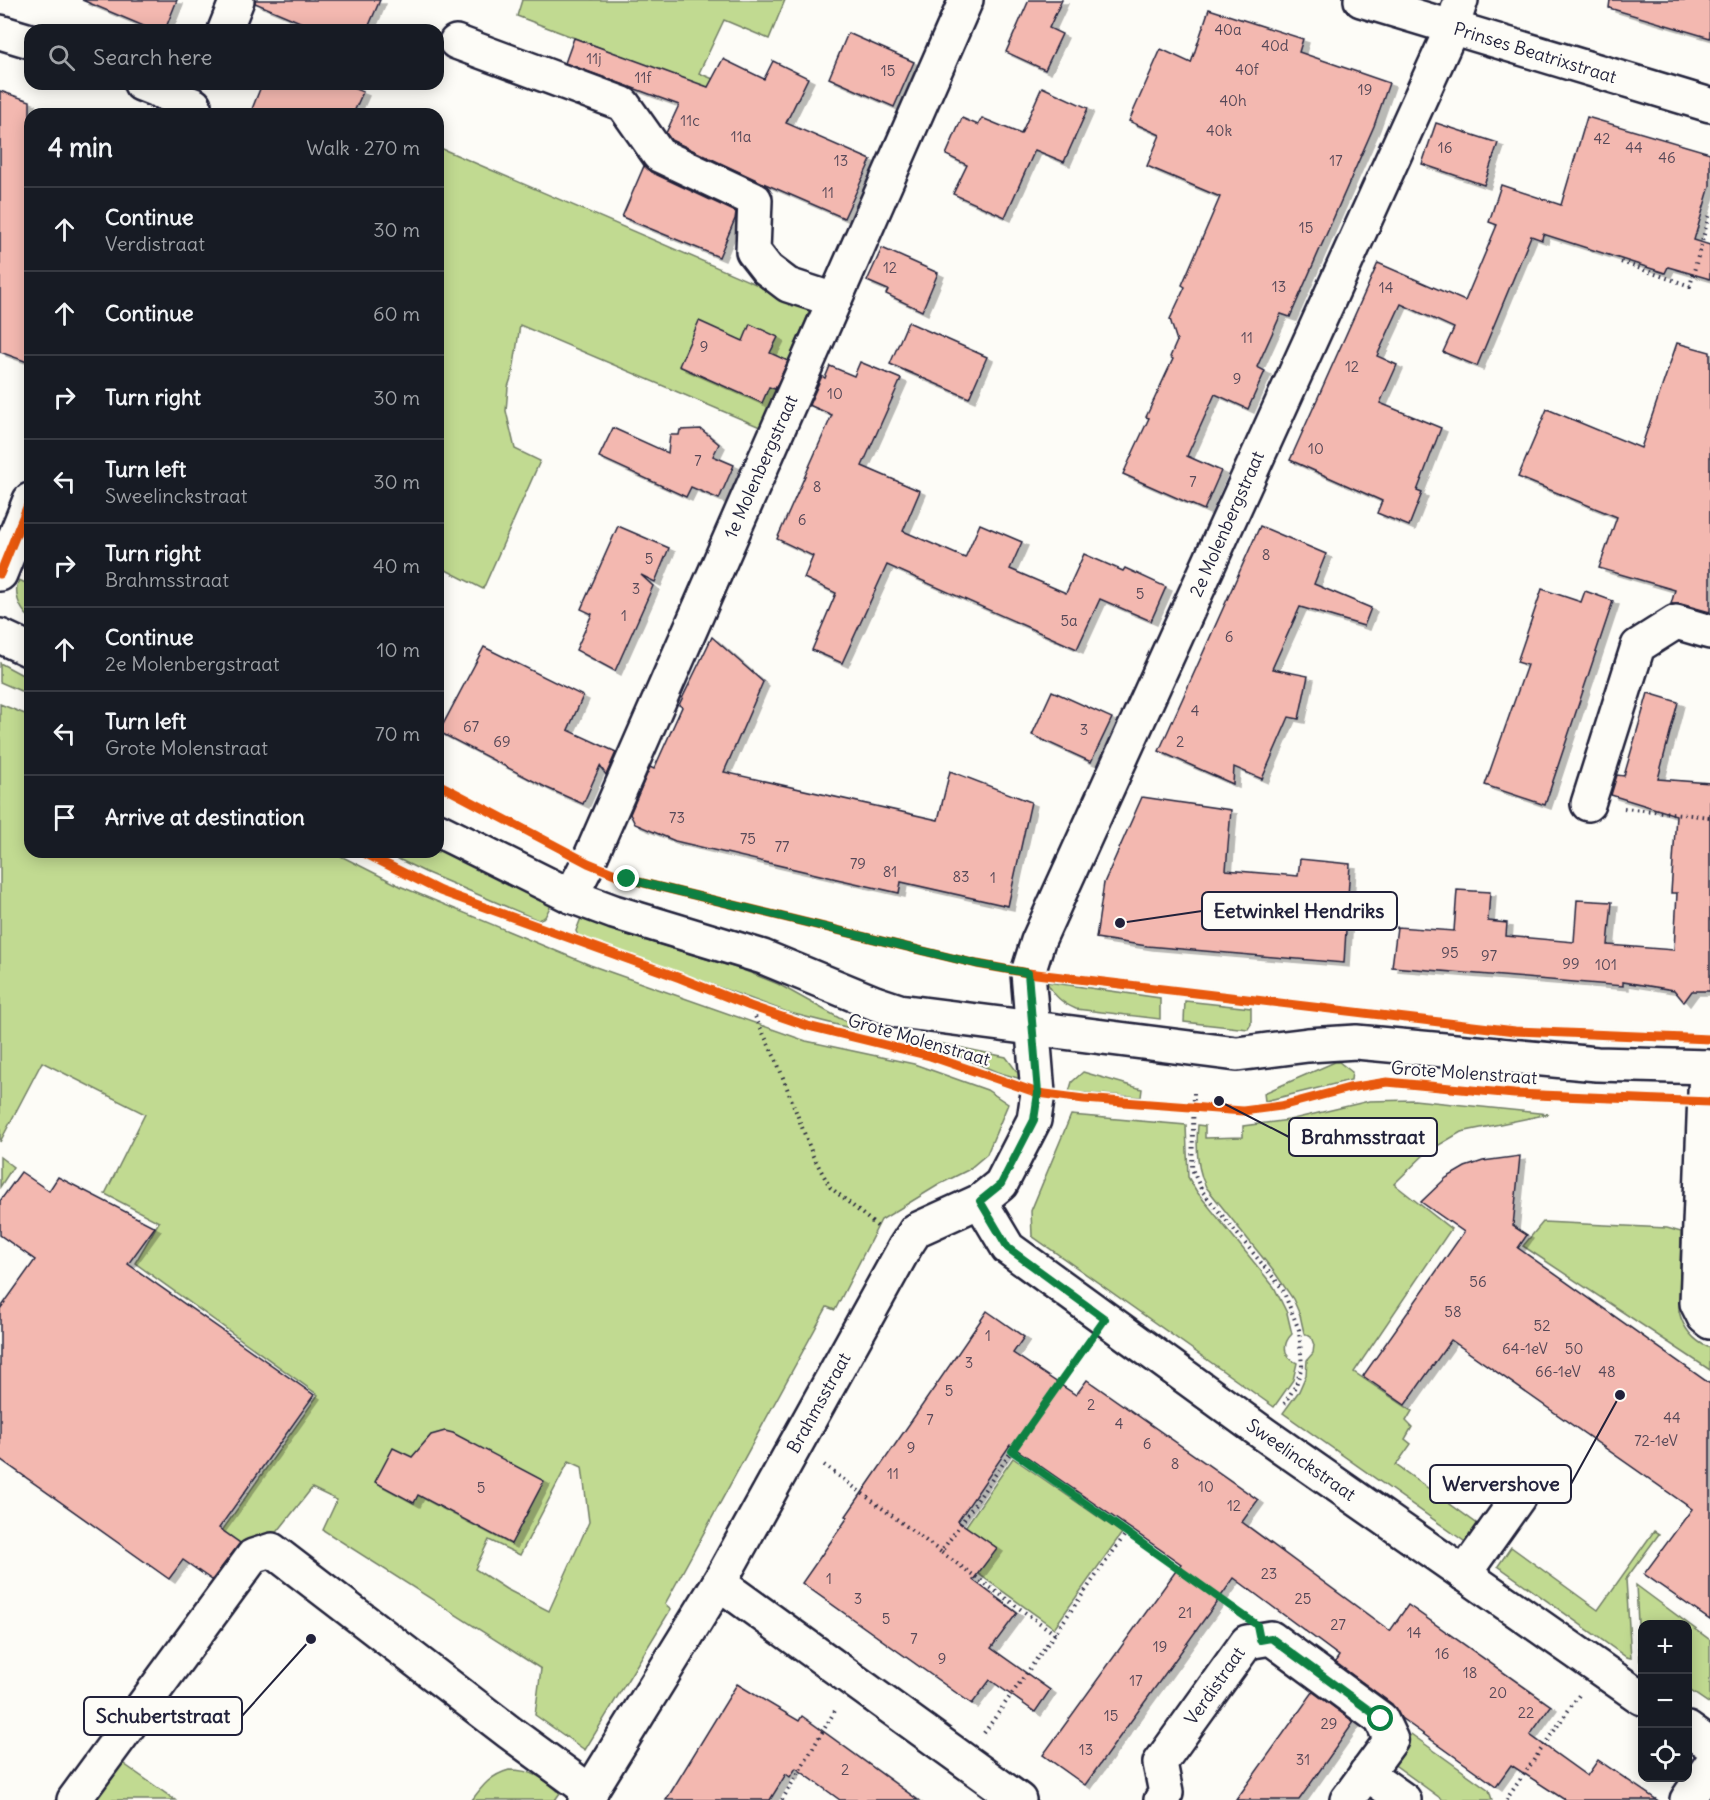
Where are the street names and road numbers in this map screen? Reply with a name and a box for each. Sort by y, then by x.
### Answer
street label: Prinses Beatrixstraat [1451,17,1619,88]
street label: 1e Molenbergstraat [719,391,802,542]
street label: 2e Molenbergstraat [1184,447,1269,600]
street label: Grote Molenstraat [845,1008,993,1071]
street label: Grote Molenstraat [1390,1056,1538,1089]
street label: Brahmsstraat [781,1348,856,1457]
street label: Sweelinckstraat [1242,1413,1360,1506]
street label: Verdistraat [1179,1642,1250,1729]

